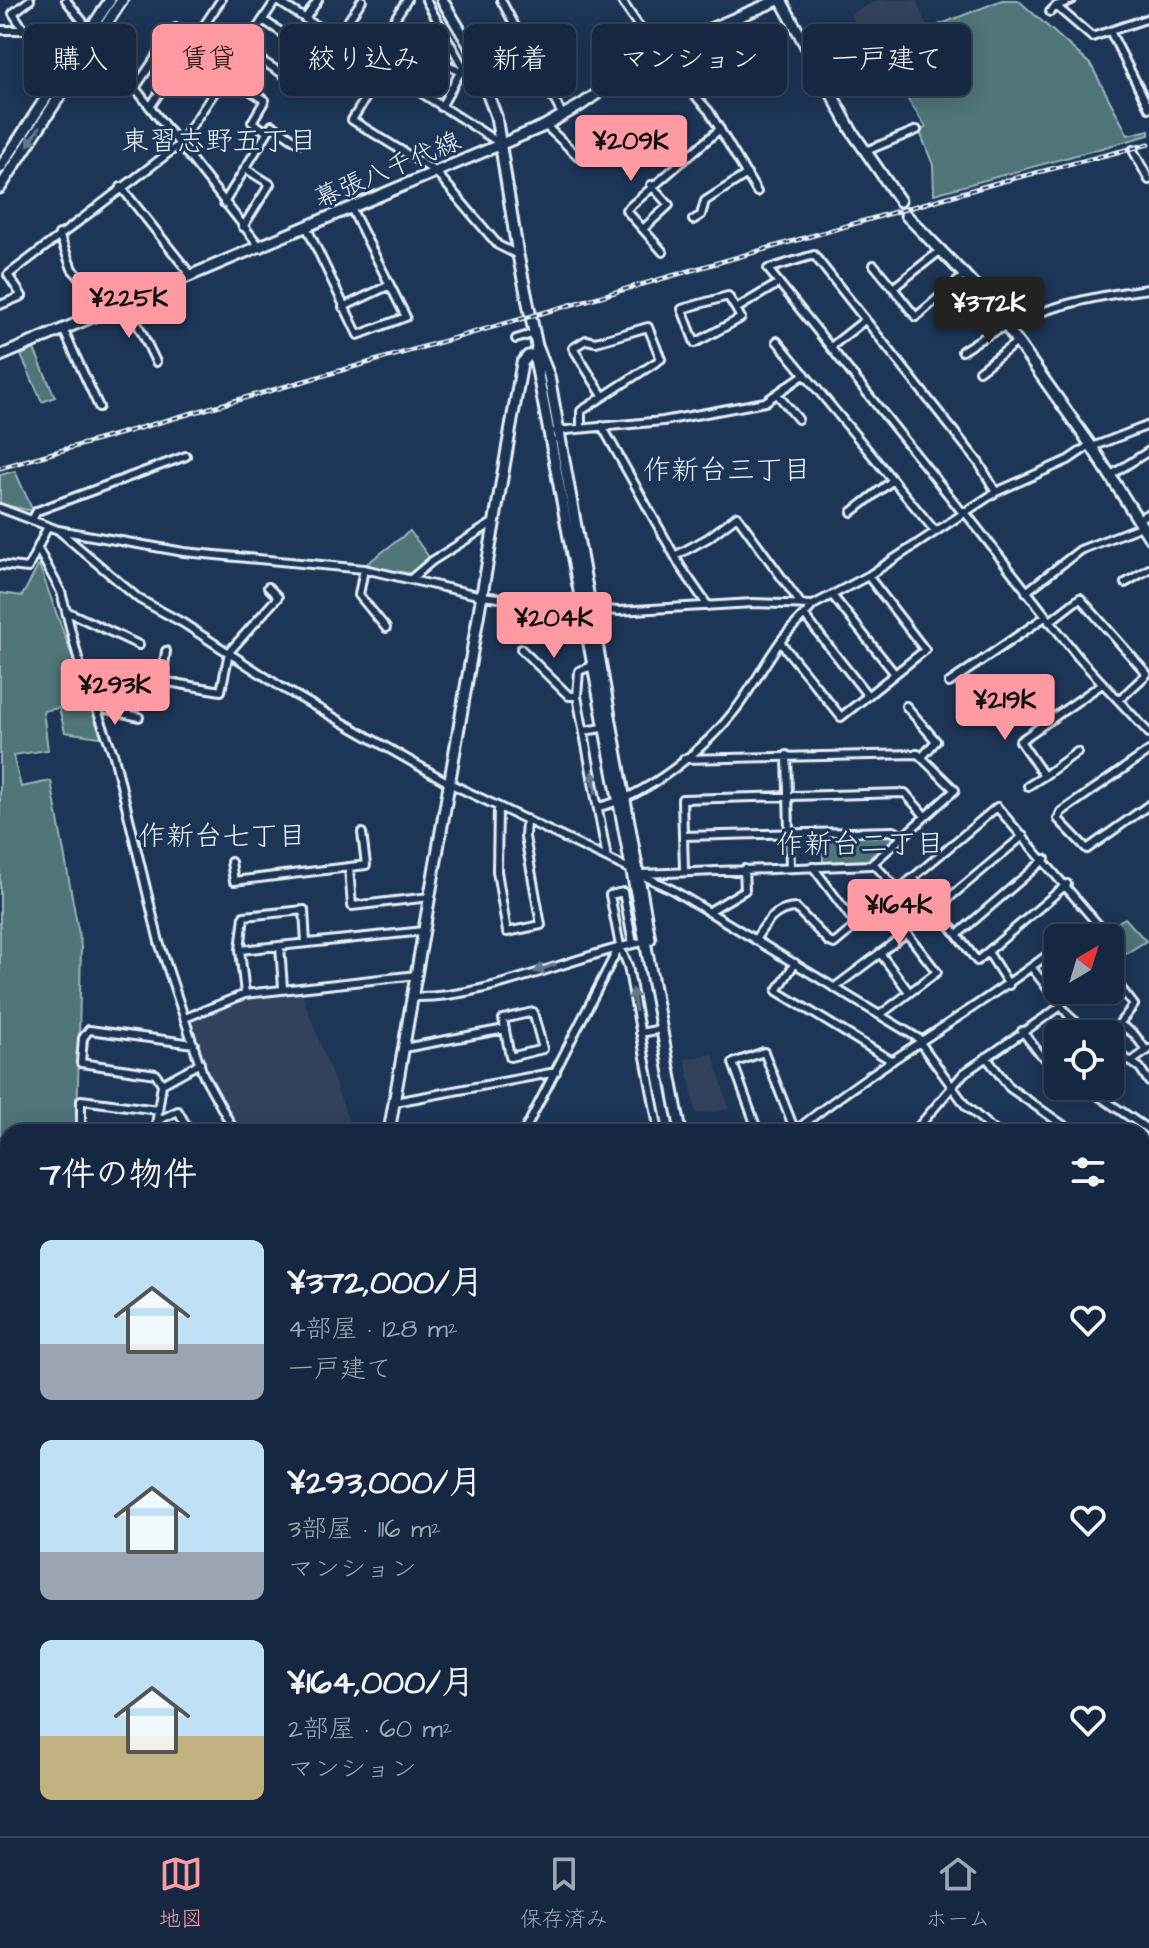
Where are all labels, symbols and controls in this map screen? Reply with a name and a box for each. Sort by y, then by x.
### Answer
chip: 購入 [24,24,136,96]
chip: 賃貸 [152,24,264,96]
chip: 絞り込み [280,24,448,96]
chip: 新着 [464,24,576,96]
chip: マンション [592,24,787,96]
chip: 一戸建て [803,24,971,96]
pin: ¥209K [575,115,687,183]
district label: 東習志野五丁目 [121,122,317,161]
street label: 幕張八千代線 [309,123,466,217]
text: ¥209K [593,123,669,159]
one-way arrow [26,125,41,146]
pin: ¥225K [73,272,185,340]
pin: ¥372K [933,277,1045,345]
text: ¥225K [90,280,168,316]
text: ¥372K [952,285,1026,321]
district label: 作新台三丁目 [643,451,811,490]
pin: ¥204K [498,592,610,660]
text: ¥204K [515,600,593,636]
pin: ¥293K [59,659,171,727]
text: ¥293K [79,667,151,703]
pin: ¥219K [949,674,1061,742]
text: ¥219K [974,682,1036,718]
one-way arrow [587,769,599,794]
district label: 作新台七丁目 [138,817,306,856]
district label: 作新台二丁目 [776,825,944,864]
pin: ¥164K [843,879,955,947]
text: ¥164K [866,887,932,923]
north arrow [1044,924,1124,1004]
map controls [1044,924,1124,1100]
one-way arrow [533,962,557,975]
one-way arrow [628,987,640,1012]
button: locate [1044,1020,1124,1100]
icon: filters [1066,1150,1110,1194]
text: 7件の物件 [40,1151,197,1199]
text: ¥372,000/月 [288,1259,484,1307]
icon: home [104,1272,200,1368]
icon: heart [1066,1298,1110,1342]
text: 4部屋 · 128 m² [288,1311,458,1347]
text: 一戸建て [288,1351,392,1387]
text: ¥293,000/月 [288,1459,482,1507]
icon: home [104,1472,200,1568]
icon: heart [1066,1498,1110,1542]
text: 3部屋 · 116 m² [288,1511,441,1547]
text: マンション [288,1551,417,1587]
text: ¥164,000/月 [288,1659,475,1707]
icon: home [104,1672,200,1768]
icon: heart [1066,1698,1110,1742]
text: 2部屋 · 60 m² [288,1711,452,1747]
text: マンション [288,1751,417,1787]
tab: 地図 [159,1852,203,1935]
tab: 保存済み [520,1852,608,1935]
tab: ホーム [925,1852,990,1935]

